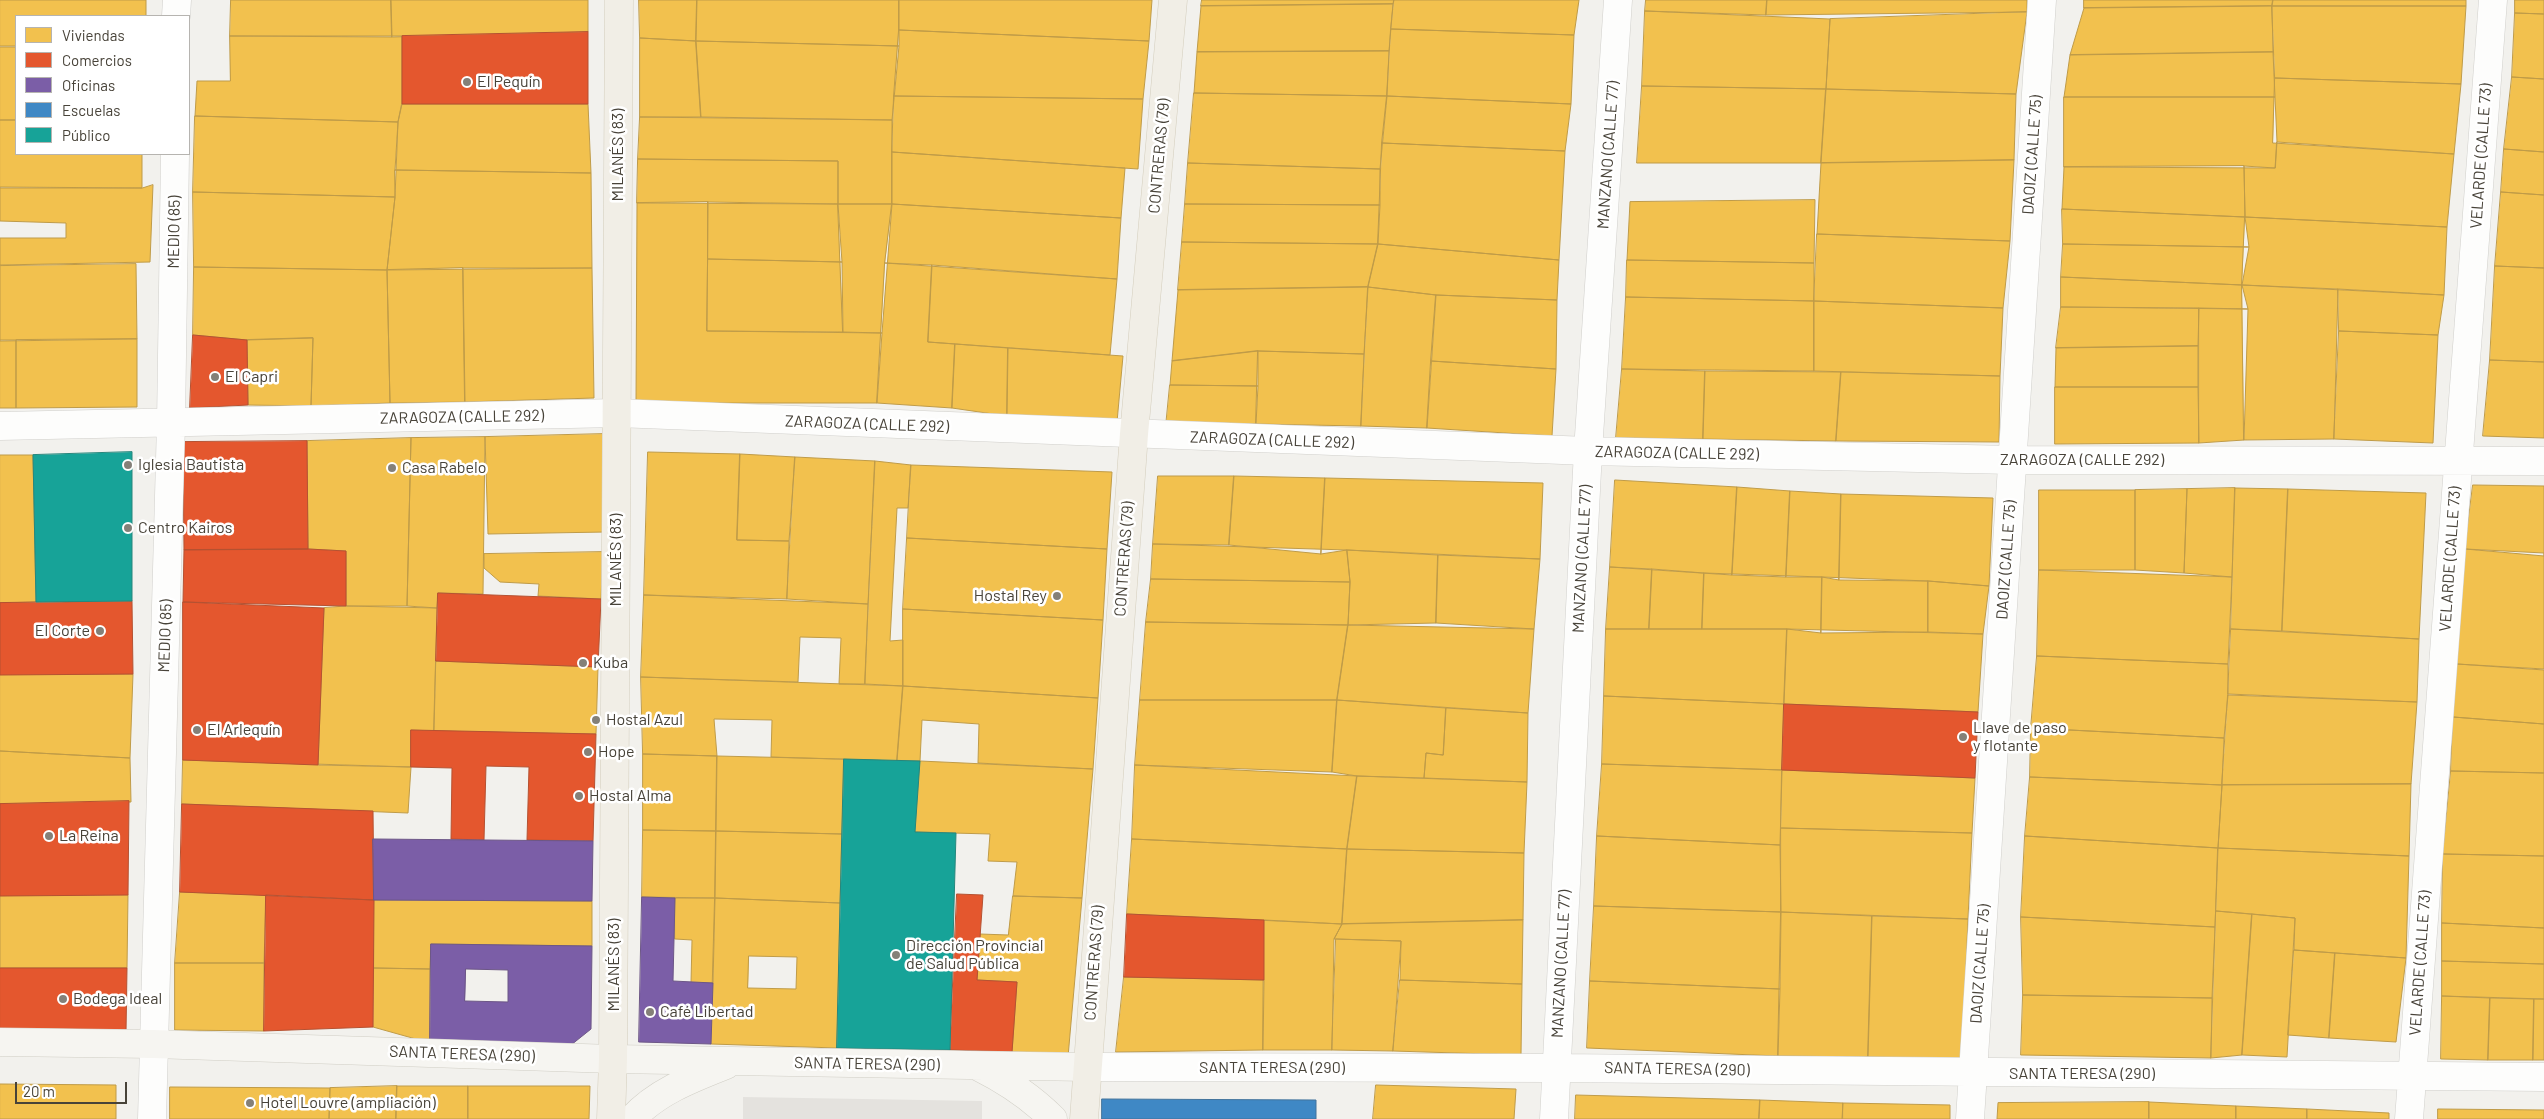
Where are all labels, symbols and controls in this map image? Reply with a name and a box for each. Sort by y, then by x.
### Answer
legend [15,15,190,155]
text: Viviendas [62,26,125,44]
text: Comercios [62,51,132,69]
place label: El Pequín [477,72,541,92]
text: Oficinas [62,76,115,94]
marker: El Pequín [461,76,473,88]
street label: MANZANO (CALLE 77) [1593,80,1623,230]
street label: VELARDE (CALLE 73) [2466,83,2496,229]
street label: DAOIZ (CALLE 75) [2018,95,2046,215]
street label: CONTRERAS (79) [1144,98,1174,214]
text: Escuelas [62,101,120,119]
street label: MILANÉS (83) [608,109,628,201]
text: Público [62,126,110,144]
street label: MEDIO (85) [164,195,184,269]
place label: El Capri [225,367,278,387]
marker: El Capri [209,371,221,383]
street label: ZARAGOZA (CALLE 292) [380,406,544,428]
street label: ZARAGOZA (CALLE 292) [785,412,949,436]
street label: ZARAGOZA (CALLE 292) [1190,428,1354,452]
street label: ZARAGOZA (CALLE 292) [1595,442,1759,464]
street label: ZARAGOZA (CALLE 292) [2000,450,2164,470]
place label: Iglesia Bautista [138,455,244,475]
place label: Casa Rabelo [402,458,486,478]
marker: Iglesia Bautista [122,459,134,471]
marker: Casa Rabelo [386,462,398,474]
street label: MANZANO (CALLE 77) [1569,484,1595,634]
street label: VELARDE (CALLE 73) [2435,486,2465,632]
street label: DAOIZ (CALLE 75) [1992,500,2020,620]
street label: CONTRERAS (79) [1110,501,1138,617]
street label: MILANÉS (83) [606,514,626,606]
place label: Centro Kairos [138,518,233,538]
marker: Centro Kairos [122,522,134,534]
place label: Hostal Rey [974,586,1047,606]
marker: Hostal Rey [1051,590,1063,602]
street label: MEDIO (85) [154,599,176,673]
place label: El Corte [35,621,90,641]
marker: El Corte [94,625,106,637]
place label: Kuba [593,653,628,673]
marker: Kuba [577,657,589,669]
place label: Hostal Azul [606,710,683,730]
marker: Hostal Azul [590,714,602,726]
place label: Llave de paso y flotante [1973,718,2067,756]
place label: El Arlequín [207,720,281,740]
marker: El Arlequín [191,724,203,736]
marker: Llave de paso y flotante [1957,731,1969,743]
place label: Hope [598,742,634,762]
marker: Hope [582,746,594,758]
place label: Hostal Alma [589,786,672,806]
marker: Hostal Alma [573,790,585,802]
place label: La Reina [59,826,119,846]
marker: La Reina [43,830,55,842]
street label: MANZANO (CALLE 77) [1548,889,1574,1039]
street label: VELARDE (CALLE 73) [2405,890,2435,1036]
street label: DAOIZ (CALLE 75) [1966,904,1994,1024]
street label: CONTRERAS (79) [1080,905,1108,1021]
street label: MILANÉS (83) [604,919,624,1011]
place label: Dirección Provincial de Salud Pública [906,936,1043,974]
marker: Dirección Provincial de Salud Pública [890,949,902,961]
place label: Bodega Ideal [73,989,162,1009]
marker: Bodega Ideal [57,993,69,1005]
place label: Café Libertad [660,1002,753,1022]
marker: Café Libertad [644,1006,656,1018]
street label: SANTA TERESA (290) [389,1042,535,1066]
street label: SANTA TERESA (290) [794,1053,940,1075]
street label: SANTA TERESA (290) [1199,1058,1345,1078]
street label: SANTA TERESA (290) [1604,1058,1750,1080]
street label: SANTA TERESA (290) [2009,1064,2155,1084]
scale bar [18,1072,130,1104]
text: 20 m [23,1082,55,1100]
place label: Hotel Louvre (ampliación) [260,1093,436,1113]
marker: Hotel Louvre (ampliación) [244,1097,256,1109]

